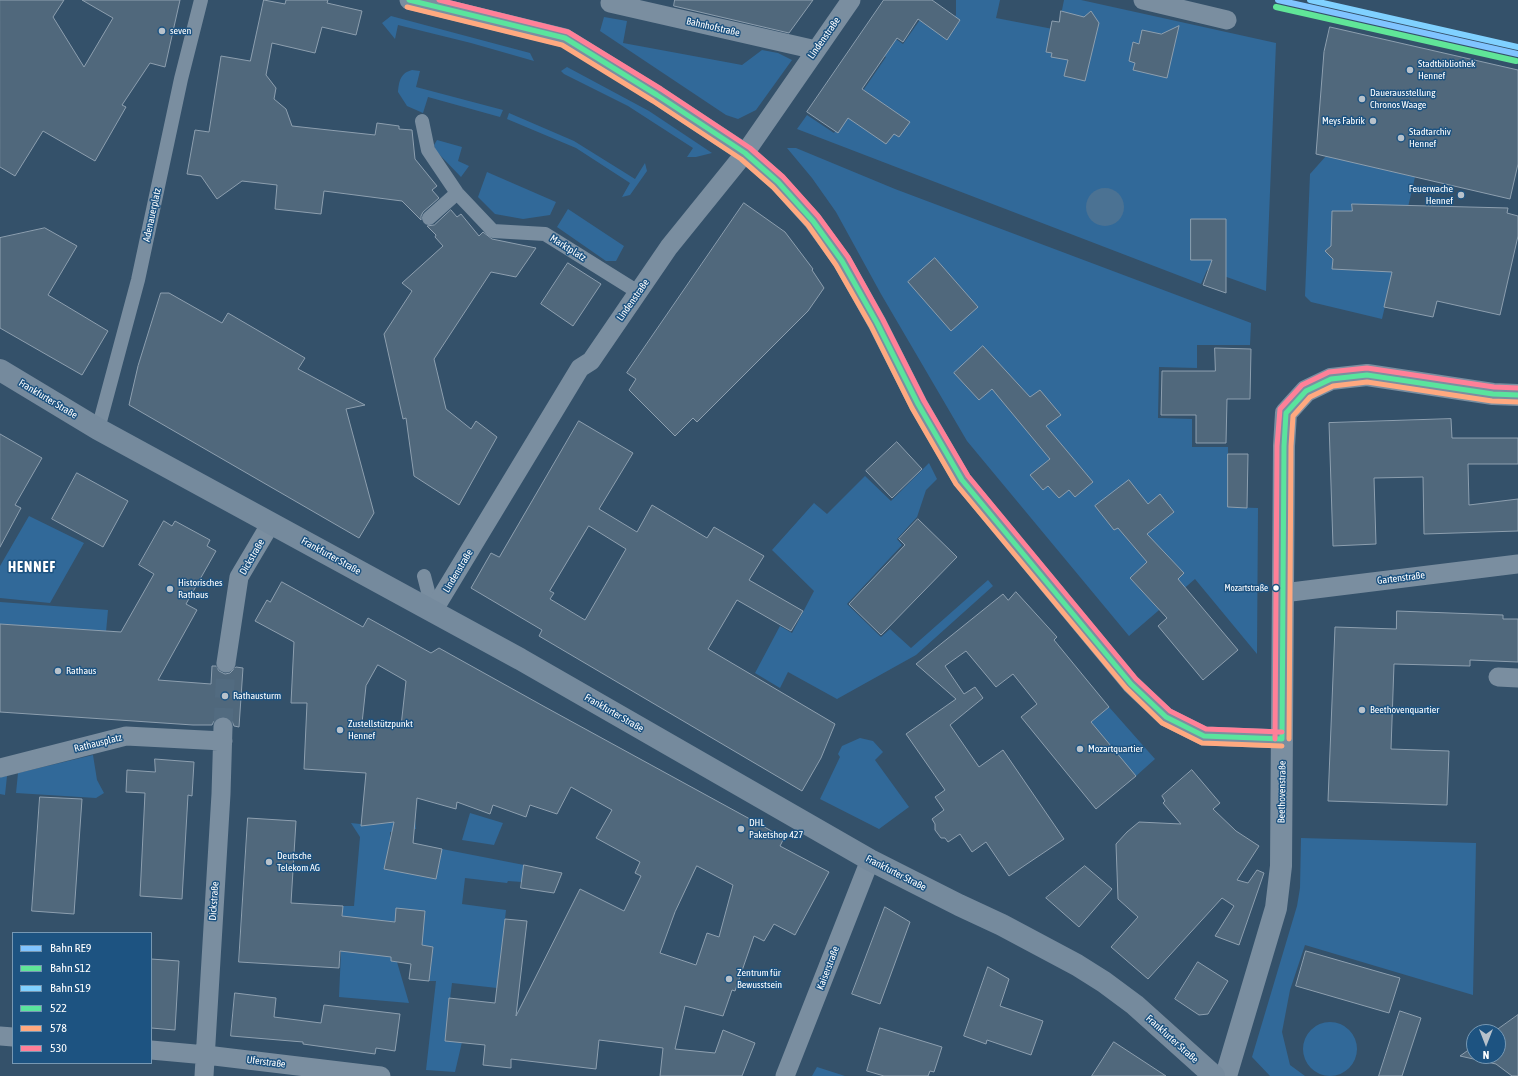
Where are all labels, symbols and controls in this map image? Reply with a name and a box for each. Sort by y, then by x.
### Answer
street label: Bahnhofstraße [685,15,741,39]
street label: Lindenstraße [805,15,843,61]
place label: seven [170,25,191,37]
marker: seven [157,26,167,36]
place label: Stadtbibliothek Hennef [1418,58,1475,82]
marker: Stadtbibliothek Hennef [1405,65,1415,75]
place label: Dauerausstellung Chronos Waage [1370,87,1436,110]
marker: Dauerausstellung Chronos Waage [1357,94,1367,104]
place label: Meys Fabrik [1322,115,1365,127]
marker: Meys Fabrik [1368,116,1378,126]
place label: Stadtarchiv Hennef [1409,126,1451,150]
marker: Stadtarchiv Hennef [1396,133,1406,143]
place label: Feuerwache Hennef [1409,183,1453,206]
street label: Adenauerplatz [140,187,164,243]
marker: Feuerwache Hennef [1456,190,1466,200]
street label: Marktplatz [548,232,588,264]
street label: Lindenstraße [614,277,652,323]
street label: Frankfurter Straße [17,377,79,421]
street label: Frankfurter Straße [299,535,363,577]
street label: Dickstraße [237,537,267,577]
street label: Lindenstraße [440,547,476,595]
district label: HENNEF [8,560,56,576]
street label: Gartenstraße [1376,569,1426,587]
place label: Historisches Rathaus [178,577,223,600]
place label: Mozartstraße [1225,583,1268,593]
marker: Mozartstraße [1271,583,1281,593]
marker: Historisches Rathaus [165,584,175,594]
place label: Rathaus [66,665,96,677]
marker: Rathaus [53,666,63,676]
place label: Rathausturm [233,690,281,702]
marker: Rathausturm [220,691,230,701]
street label: Frankfurter Straße [582,691,646,735]
place label: Beethovenquartier [1370,704,1439,716]
marker: Beethovenquartier [1357,705,1367,715]
place label: Zustellstützpunkt Hennef [348,718,413,742]
marker: Zustellstützpunkt Hennef [335,725,345,735]
street label: Rathausplatz [73,731,123,755]
place label: Mozartquartier [1088,743,1143,755]
marker: Mozartquartier [1075,744,1085,754]
street label: Beethovenstraße [1275,761,1289,823]
place label: DHL Paketshop 427 [749,817,803,840]
marker: DHL Paketshop 427 [736,824,746,834]
place label: Deutsche Telekom AG [277,850,320,874]
street label: Frankfurter Straße [864,853,928,893]
marker: Deutsche Telekom AG [264,857,274,867]
street label: Dickstraße [207,881,221,921]
legend [12,932,152,1064]
text: Bahn RE9 [50,941,91,955]
street label: Kaiserstraße [814,945,842,991]
text: Bahn S12 [50,961,91,975]
place label: Zentrum für Bewusstsein [737,967,782,990]
marker: Zentrum für Bewusstsein [724,974,734,984]
text: Bahn S19 [50,981,91,995]
text: 522 [50,1001,67,1015]
street label: Frankfurter Straße [1143,1012,1201,1066]
text: 578 [50,1021,67,1035]
north arrow [1466,1024,1506,1064]
text: 530 [50,1041,67,1055]
text: N [1483,1049,1489,1061]
street label: Uferstraße [246,1054,286,1070]

